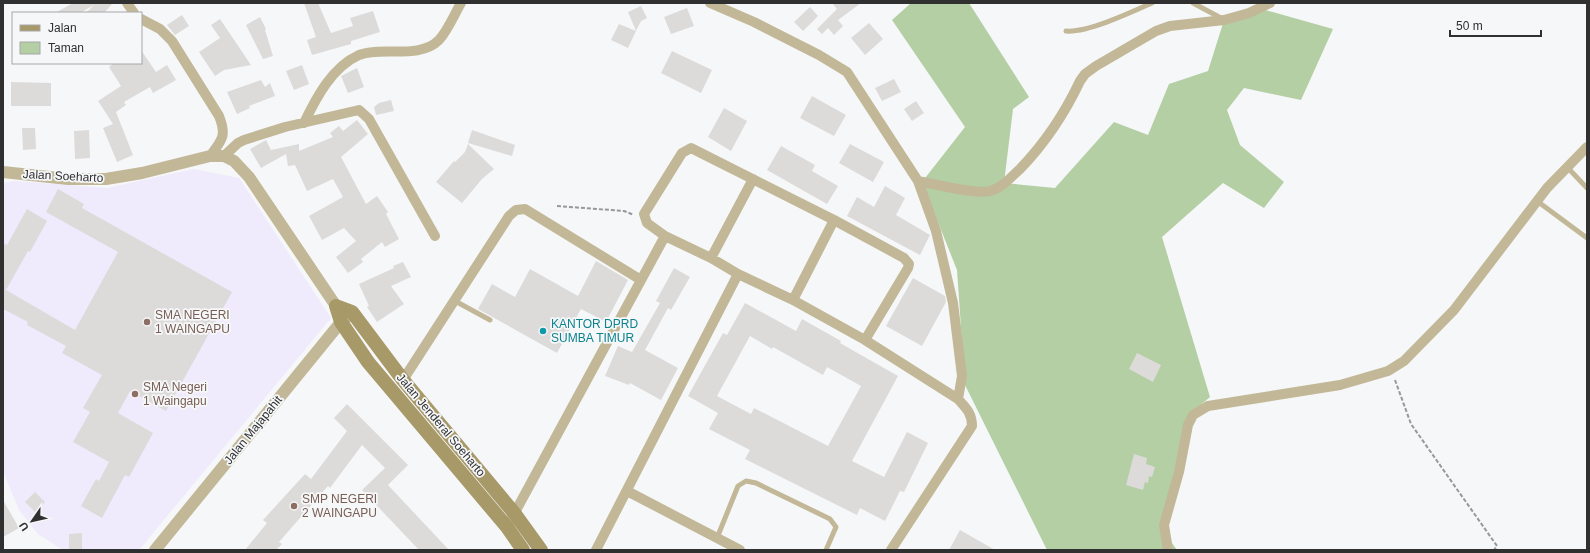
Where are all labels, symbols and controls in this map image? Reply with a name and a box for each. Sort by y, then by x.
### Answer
legend [12,12,142,64]
scale bar [1450,12,1541,38]
text: 50 m [1456,19,1483,33]
text: Jalan [48,21,77,35]
text: Taman [48,41,84,55]
street label: Jalan Soeharto [22,167,104,185]
place label: SMA NEGERI 1 WAINGAPU [155,308,230,336]
marker: SMA NEGERI 1 WAINGAPU [142,317,152,327]
place label: KANTOR DPRD SUMBA TIMUR [551,317,638,345]
marker: KANTOR DPRD SUMBA TIMUR [538,326,548,336]
street label: Jalan Jenderal Soeharto [394,371,488,480]
place label: SMA Negeri 1 Waingapu [143,380,207,408]
marker: SMA Negeri 1 Waingapu [130,389,140,399]
street label: Jalan Majapahit [221,392,285,467]
place label: SMP NEGERI 2 WAINGAPU [302,492,377,520]
north arrow [12,501,52,541]
marker: SMP NEGERI 2 WAINGAPU [289,501,299,511]
text: U [16,520,31,533]

